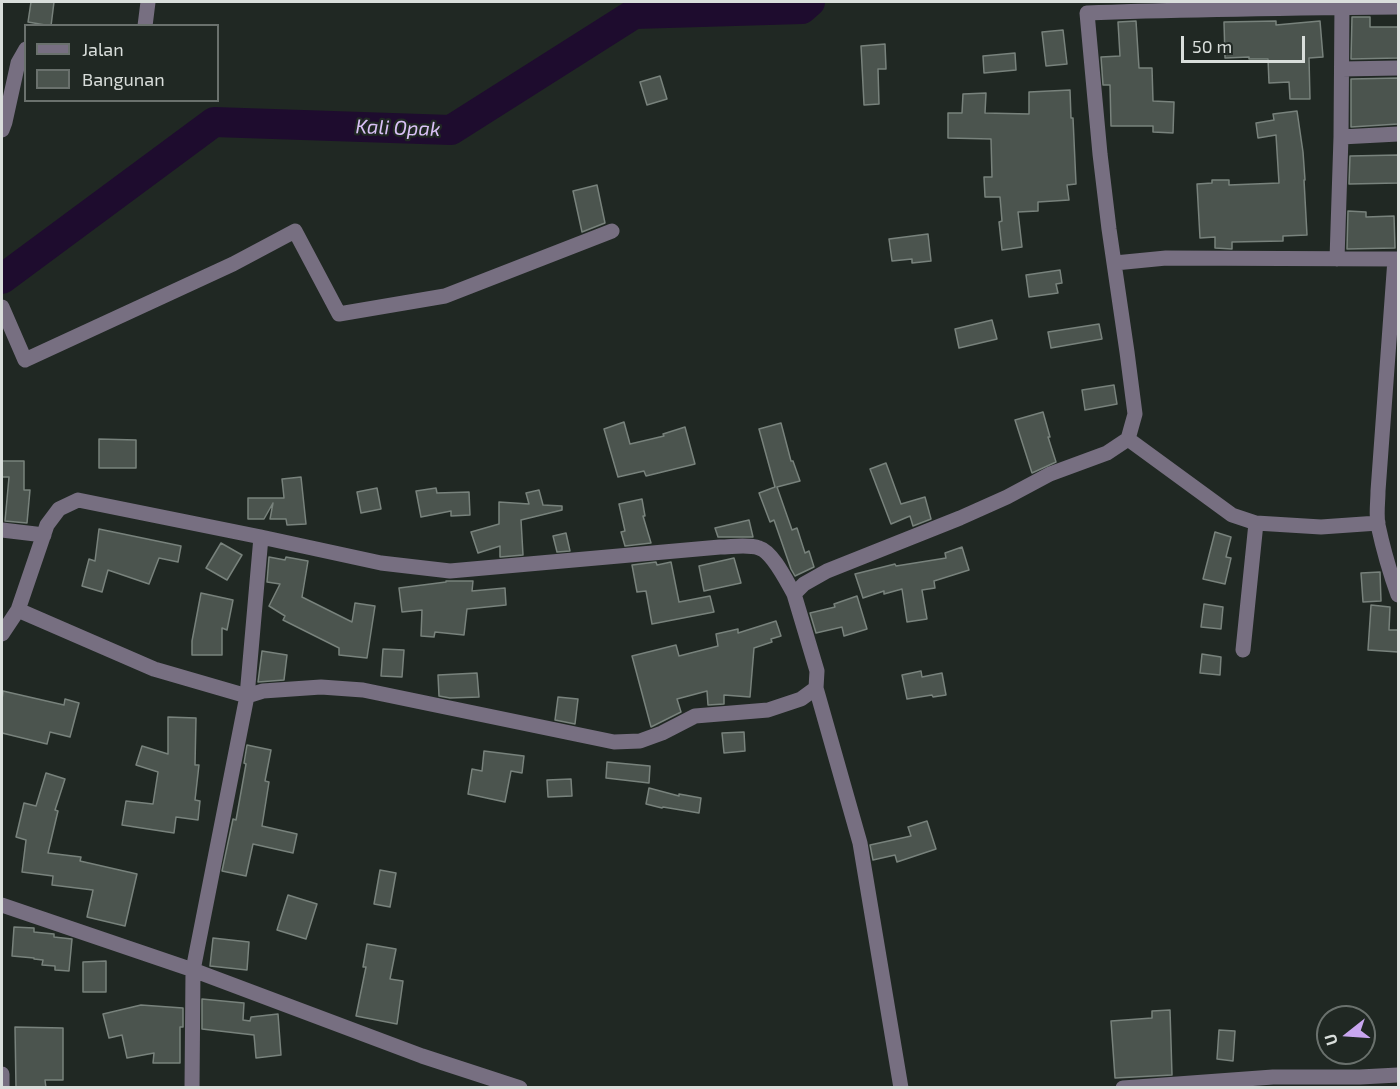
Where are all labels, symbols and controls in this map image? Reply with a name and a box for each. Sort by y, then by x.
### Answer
legend [24,24,219,102]
scale bar [1184,24,1308,62]
text: 50 m [1192,35,1232,57]
text: Jalan [82,38,124,60]
text: Bangunan [82,68,165,90]
water label: Kali Opak [355,115,441,141]
north arrow [1316,1005,1376,1065]
text: U [1320,1032,1341,1048]

